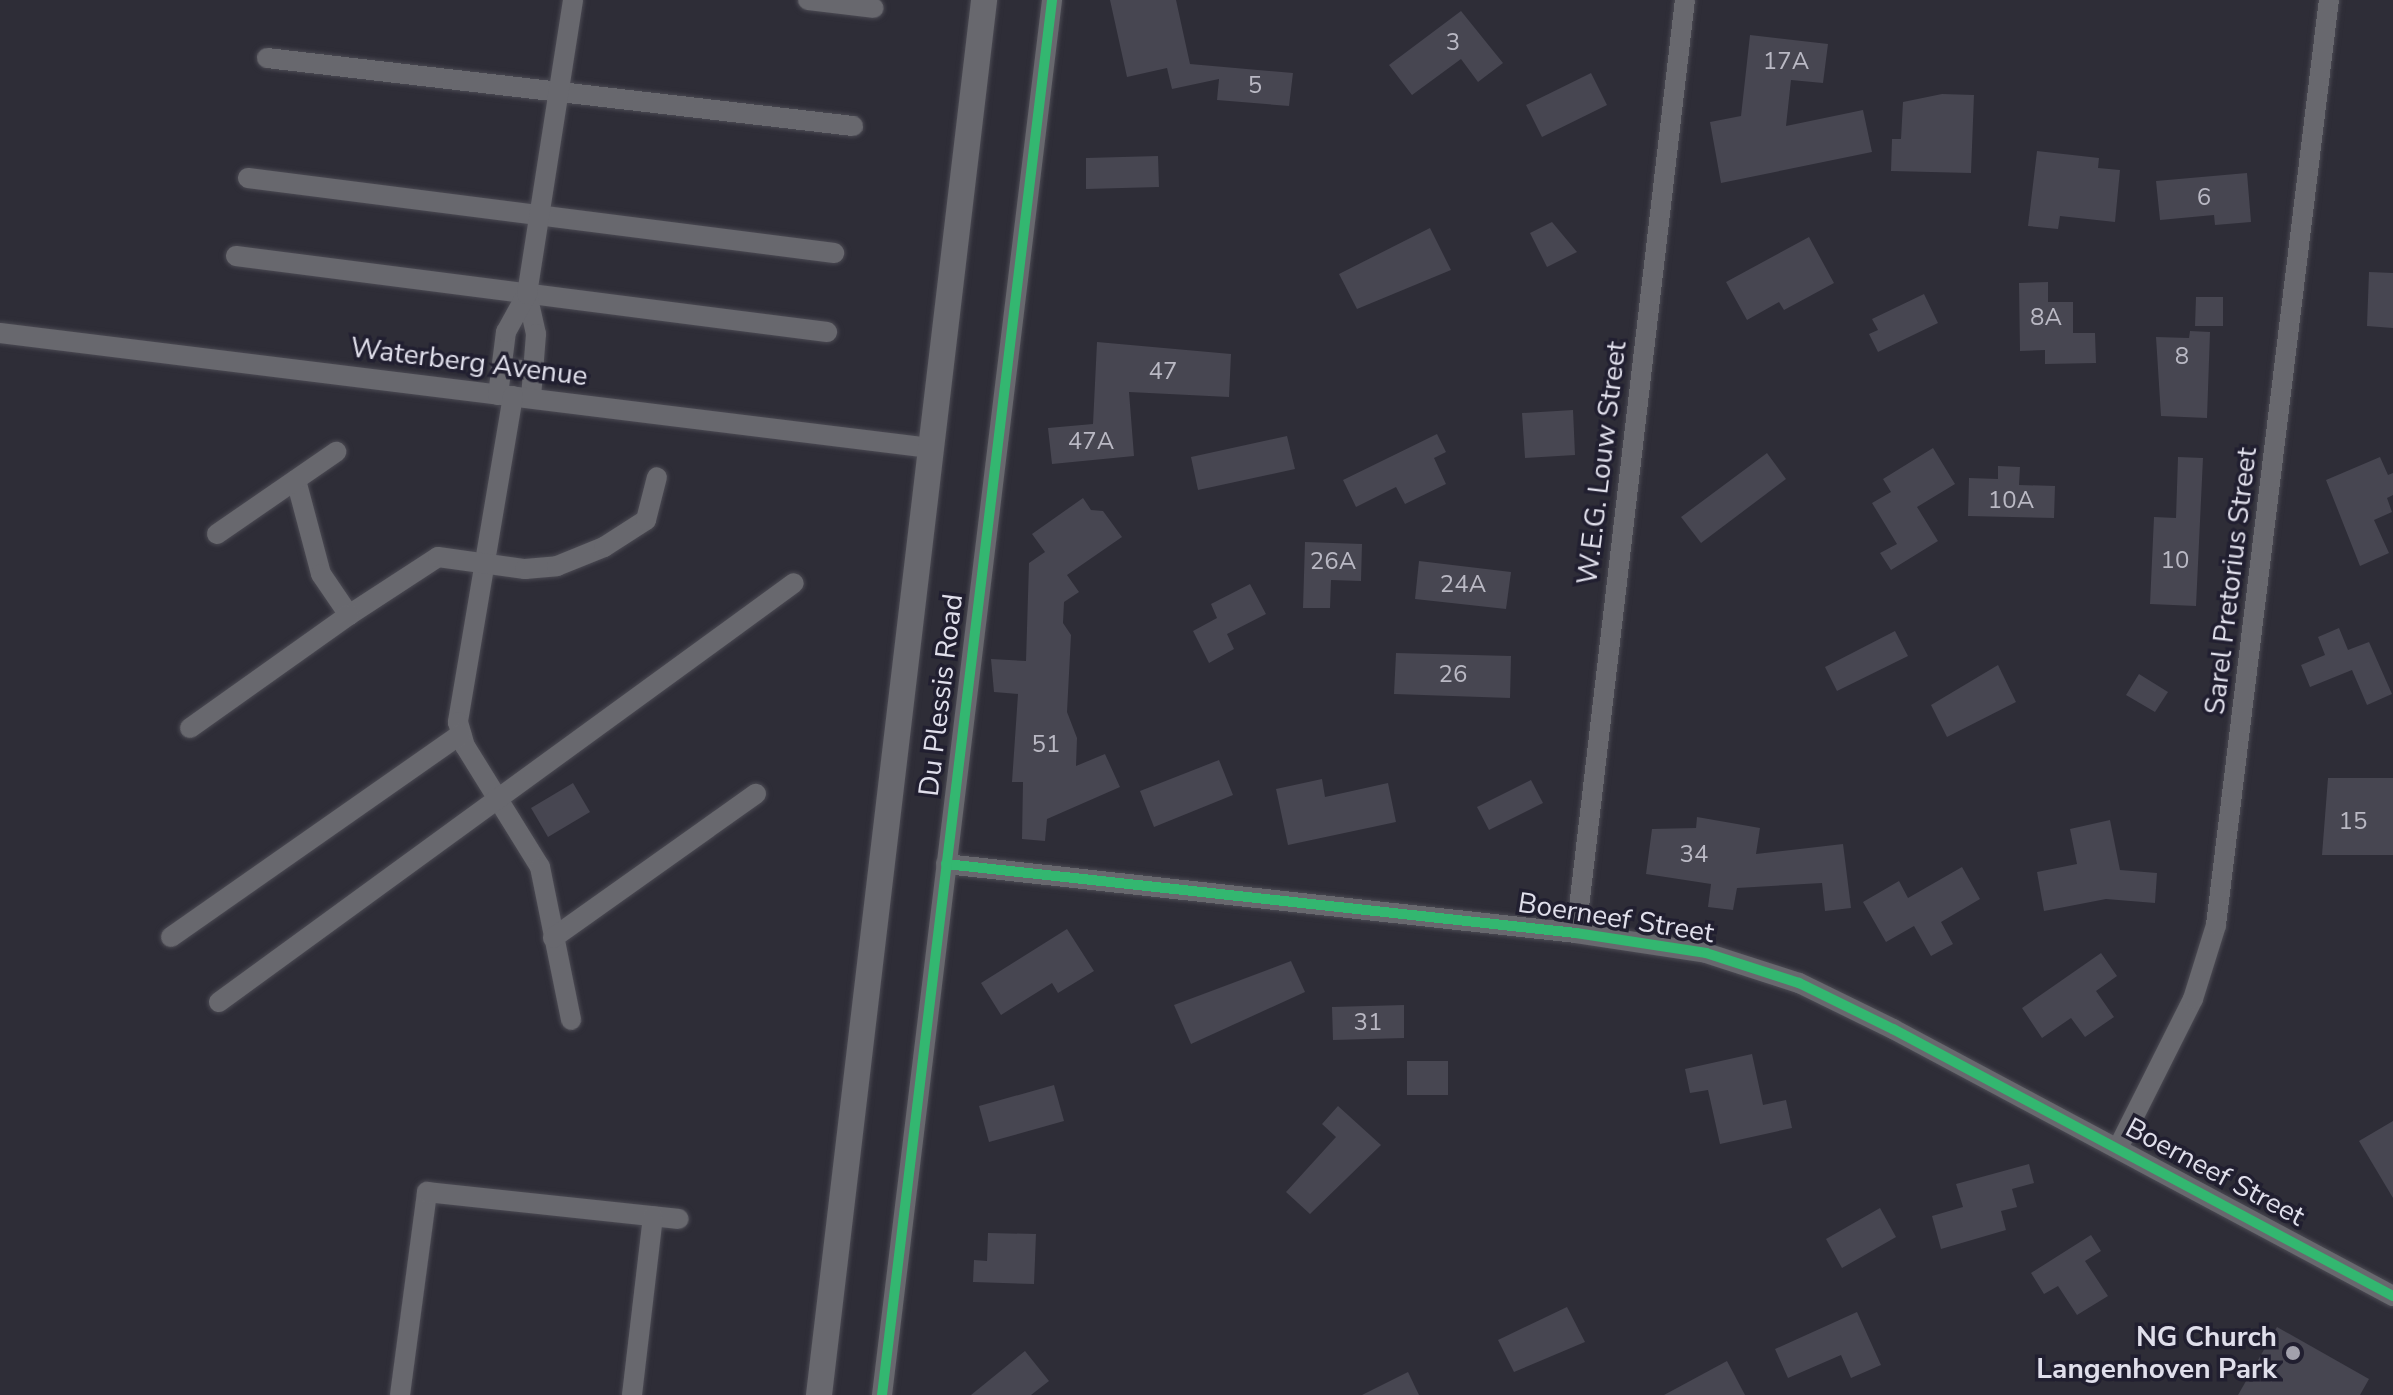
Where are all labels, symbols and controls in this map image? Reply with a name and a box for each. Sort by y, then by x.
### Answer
house number: 3 [1446,29,1460,57]
house number: 17A [1763,48,1809,76]
house number: 5 [1248,72,1262,100]
house number: 6 [2197,184,2211,212]
house number: 8A [2030,304,2062,332]
street label: Waterberg Avenue [349,331,589,393]
street label: W.E.G. Louw Street [1570,339,1634,587]
house number: 8 [2175,343,2189,371]
house number: 47 [1149,358,1177,386]
house number: 47A [1068,428,1114,456]
street label: Sarel Pretorius Street [2198,445,2264,717]
house number: 10A [1988,487,2034,515]
house number: 10 [2161,547,2189,575]
house number: 26A [1310,548,1356,576]
house number: 24A [1440,571,1486,599]
street label: Du Plessis Road [912,592,970,798]
house number: 26 [1439,661,1467,689]
house number: 51 [1032,731,1060,759]
house number: 15 [2339,808,2367,836]
house number: 34 [1680,841,1708,869]
street label: Boerneef Street [1516,886,1716,950]
house number: 31 [1354,1009,1382,1037]
street label: Boerneef Street [2120,1111,2310,1233]
place label: NG Church Langenhoven Park [2036,1320,2277,1386]
marker: NG Church Langenhoven Park [2284,1344,2302,1362]

